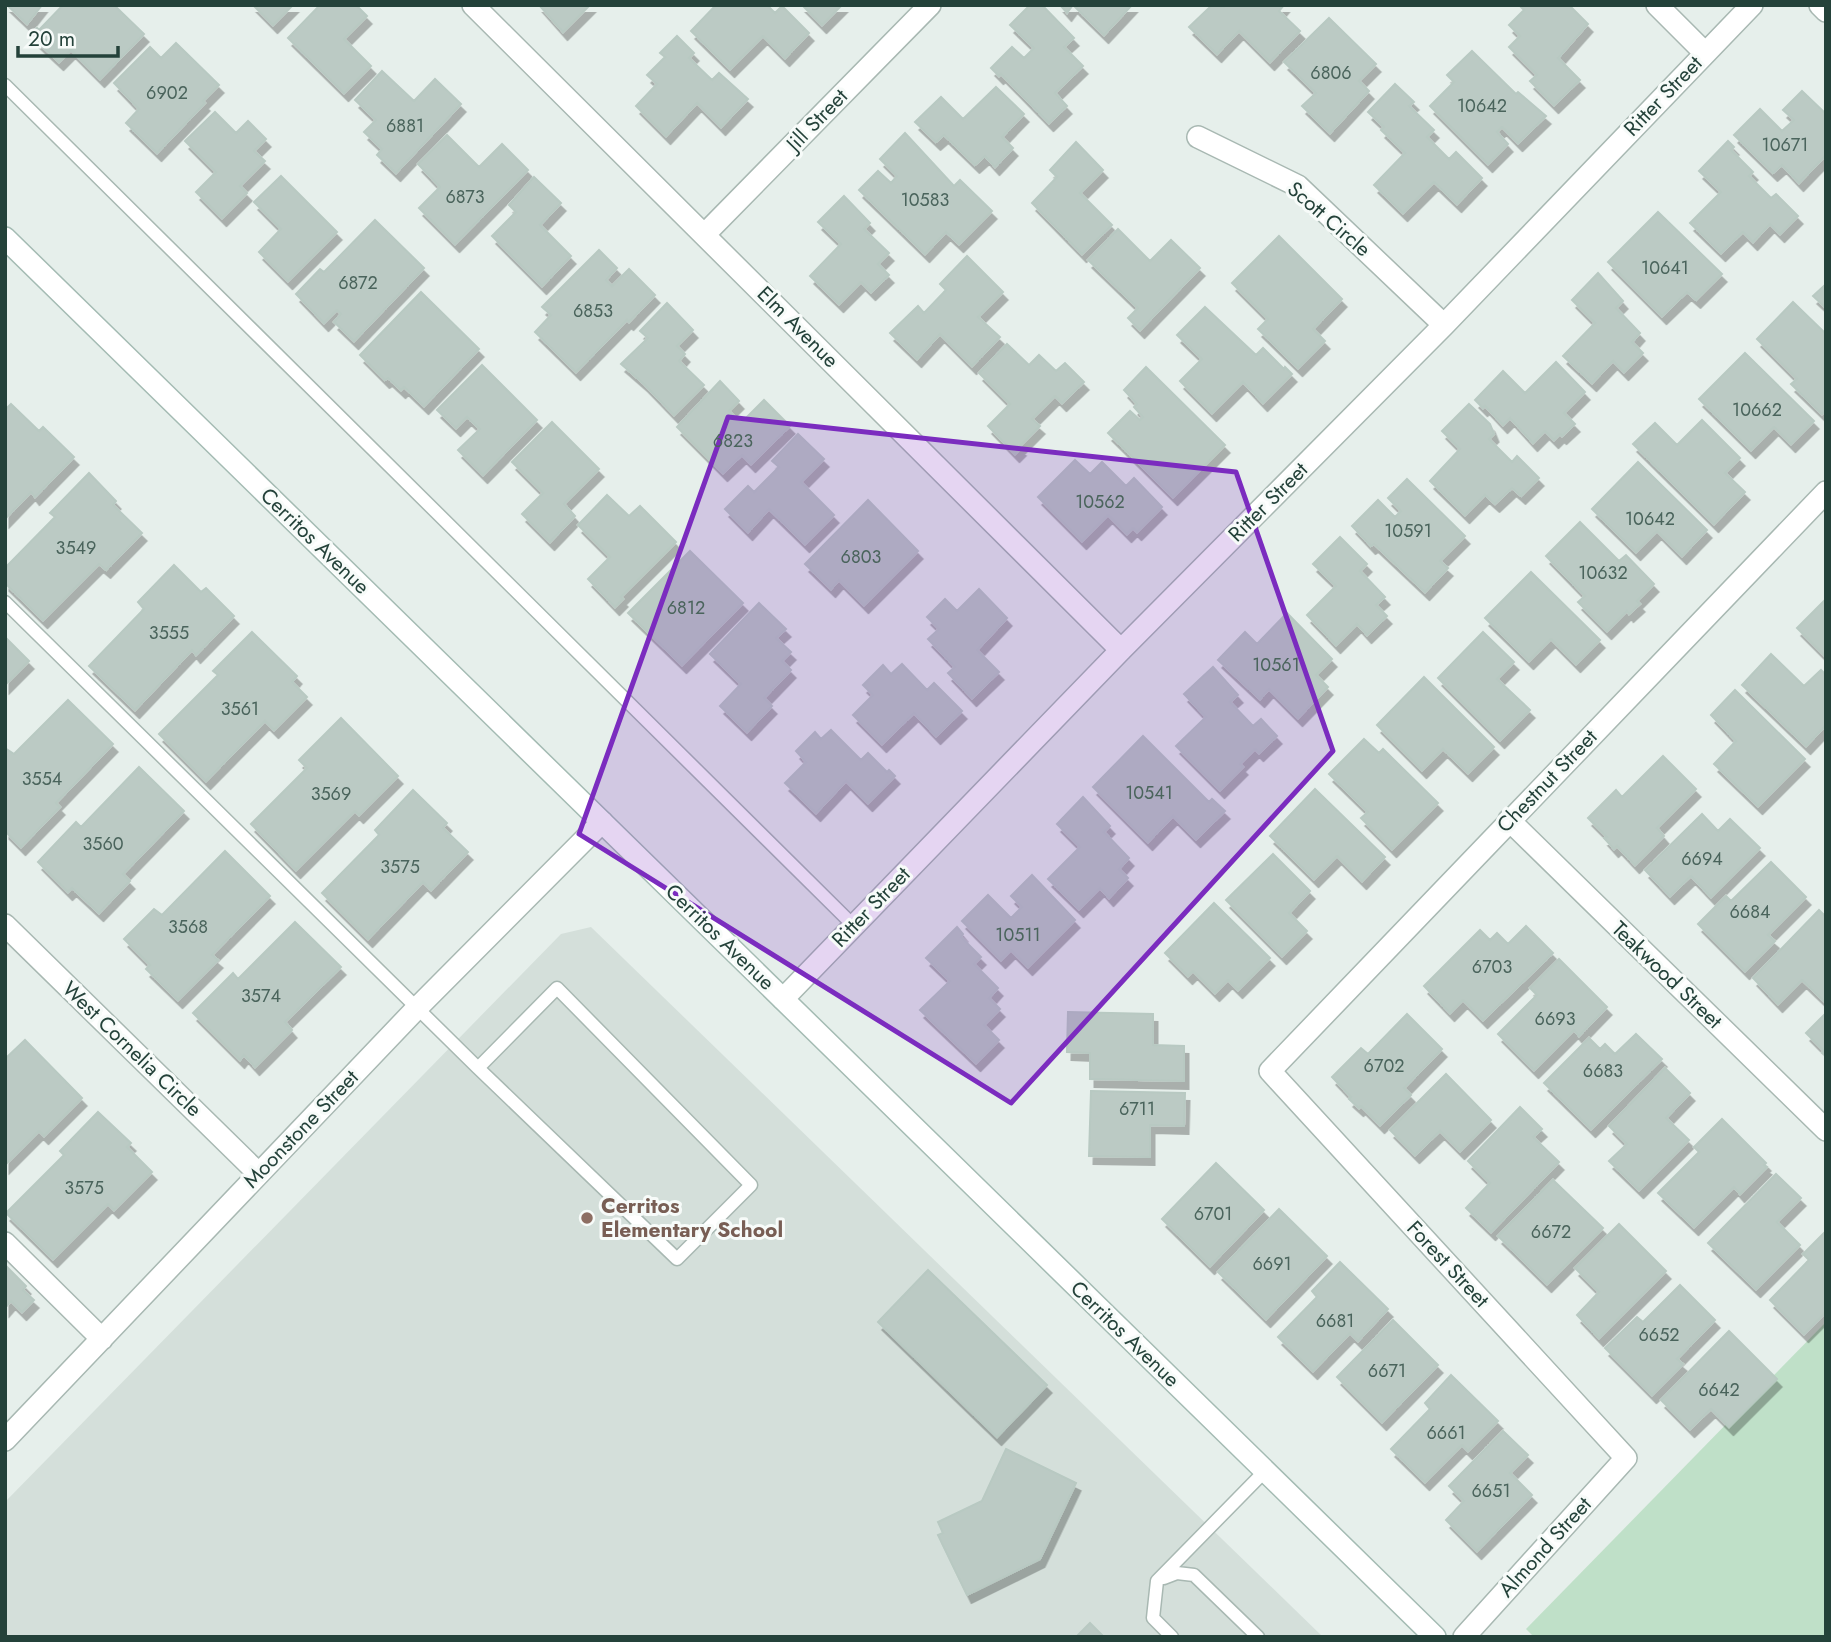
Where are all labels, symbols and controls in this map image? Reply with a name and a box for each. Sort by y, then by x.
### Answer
scale bar [18,14,117,58]
text: 20 m [28,24,75,54]
street label: Ritter Street [1617,49,1709,143]
house number: 6806 [1310,60,1352,86]
house number: 6902 [146,80,188,106]
street label: Jill Street [778,82,854,160]
house number: 10642 [1457,93,1507,119]
house number: 6881 [386,113,424,139]
house number: 10671 [1762,132,1808,158]
street label: Scott Circle [1281,174,1377,264]
house number: 6873 [445,184,485,210]
house number: 10583 [901,187,950,213]
house number: 10641 [1641,255,1689,281]
house number: 6872 [338,270,378,296]
street label: Elm Avenue [750,279,846,375]
house number: 6853 [573,298,613,324]
house number: 10662 [1732,397,1782,423]
house number: 6823 [713,428,753,454]
street label: Ritter Street [1221,455,1315,549]
street label: Cerritos Avenue [254,481,377,601]
house number: 10562 [1075,489,1125,515]
house number: 10642 [1625,506,1675,532]
house number: 10591 [1384,518,1432,544]
house number: 3549 [56,535,96,561]
house number: 6803 [841,544,882,570]
house number: 10632 [1578,560,1628,586]
house number: 6812 [667,595,705,621]
house number: 3555 [149,620,189,646]
house number: 10561 [1252,652,1300,678]
house number: 3561 [221,696,259,722]
street label: Chestnut Street [1490,723,1604,839]
house number: 3554 [22,766,62,792]
house number: 10541 [1125,780,1173,806]
house number: 3569 [311,781,351,807]
house number: 3560 [82,831,124,857]
house number: 6694 [1681,846,1723,872]
house number: 3575 [380,854,420,880]
street label: Ritter Street [825,860,917,954]
street label: Cerritos Avenue [659,877,782,997]
house number: 6684 [1729,899,1771,925]
house number: 3568 [168,914,208,940]
street label: Teakwood Street [1605,914,1729,1036]
house number: 10511 [995,922,1041,948]
house number: 6703 [1472,954,1512,980]
street label: West Cornelia Circle [55,974,209,1124]
house number: 3574 [241,983,281,1009]
house number: 6693 [1535,1006,1576,1032]
house number: 6702 [1364,1053,1404,1079]
house number: 6683 [1583,1058,1623,1084]
street label: Moonstone Street [237,1063,365,1195]
house number: 6711 [1119,1096,1155,1122]
house number: 3575 [64,1175,104,1201]
place label: Cerritos Elementary School [601,1191,783,1245]
house number: 6701 [1194,1201,1232,1227]
marker: Cerritos Elementary School [579,1210,595,1226]
street label: Forest Street [1400,1214,1496,1314]
house number: 6672 [1531,1219,1571,1245]
house number: 6691 [1252,1251,1292,1277]
street label: Cerritos Avenue [1064,1274,1187,1394]
house number: 6681 [1316,1308,1354,1334]
house number: 6652 [1638,1322,1680,1348]
house number: 6671 [1368,1358,1406,1384]
house number: 6642 [1698,1377,1740,1403]
house number: 6661 [1426,1420,1466,1446]
house number: 6651 [1472,1478,1511,1504]
street label: Almond Street [1492,1490,1598,1604]

